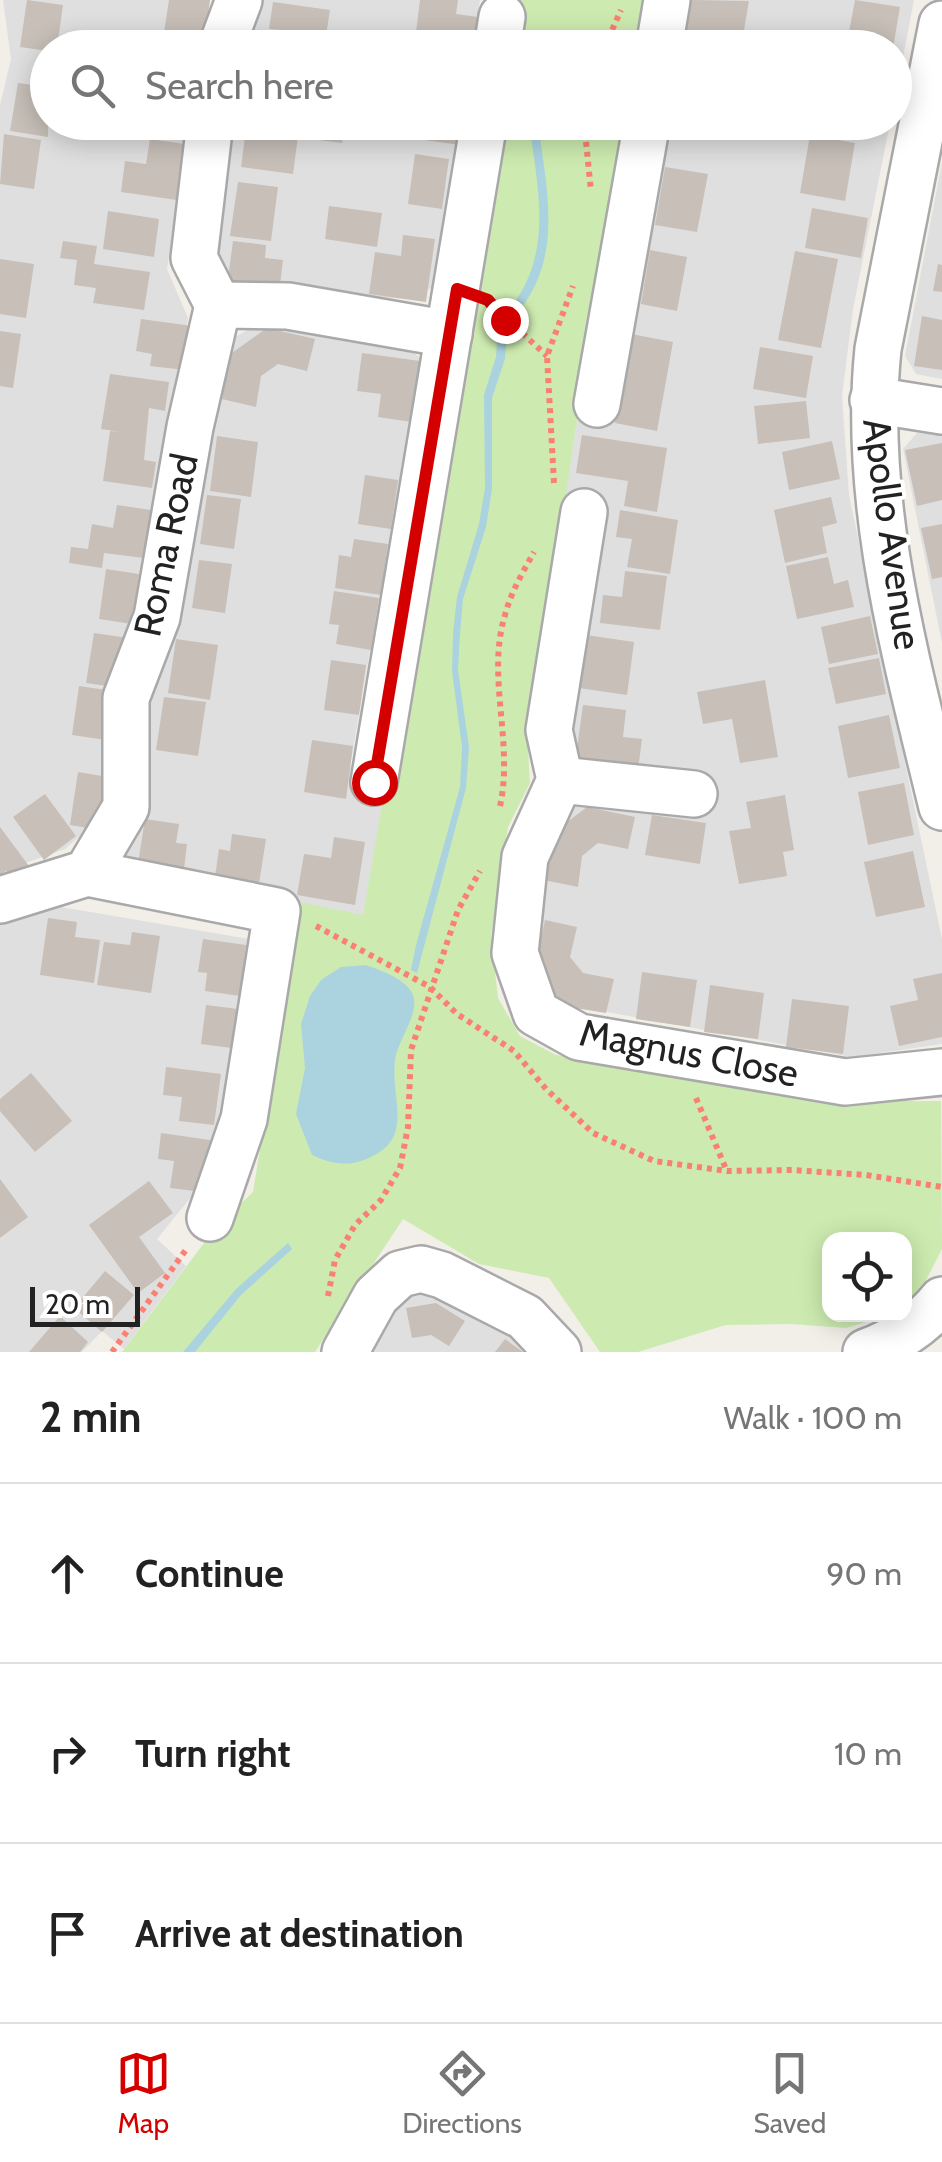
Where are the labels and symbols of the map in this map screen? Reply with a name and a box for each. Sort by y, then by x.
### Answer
route end [483,298,529,344]
street label: Apollo Avenue [853,415,932,653]
street label: Roma Road [123,449,208,641]
route start [352,760,398,806]
street label: Magnus Close [576,1008,802,1097]
scale bar [30,1282,140,1326]

